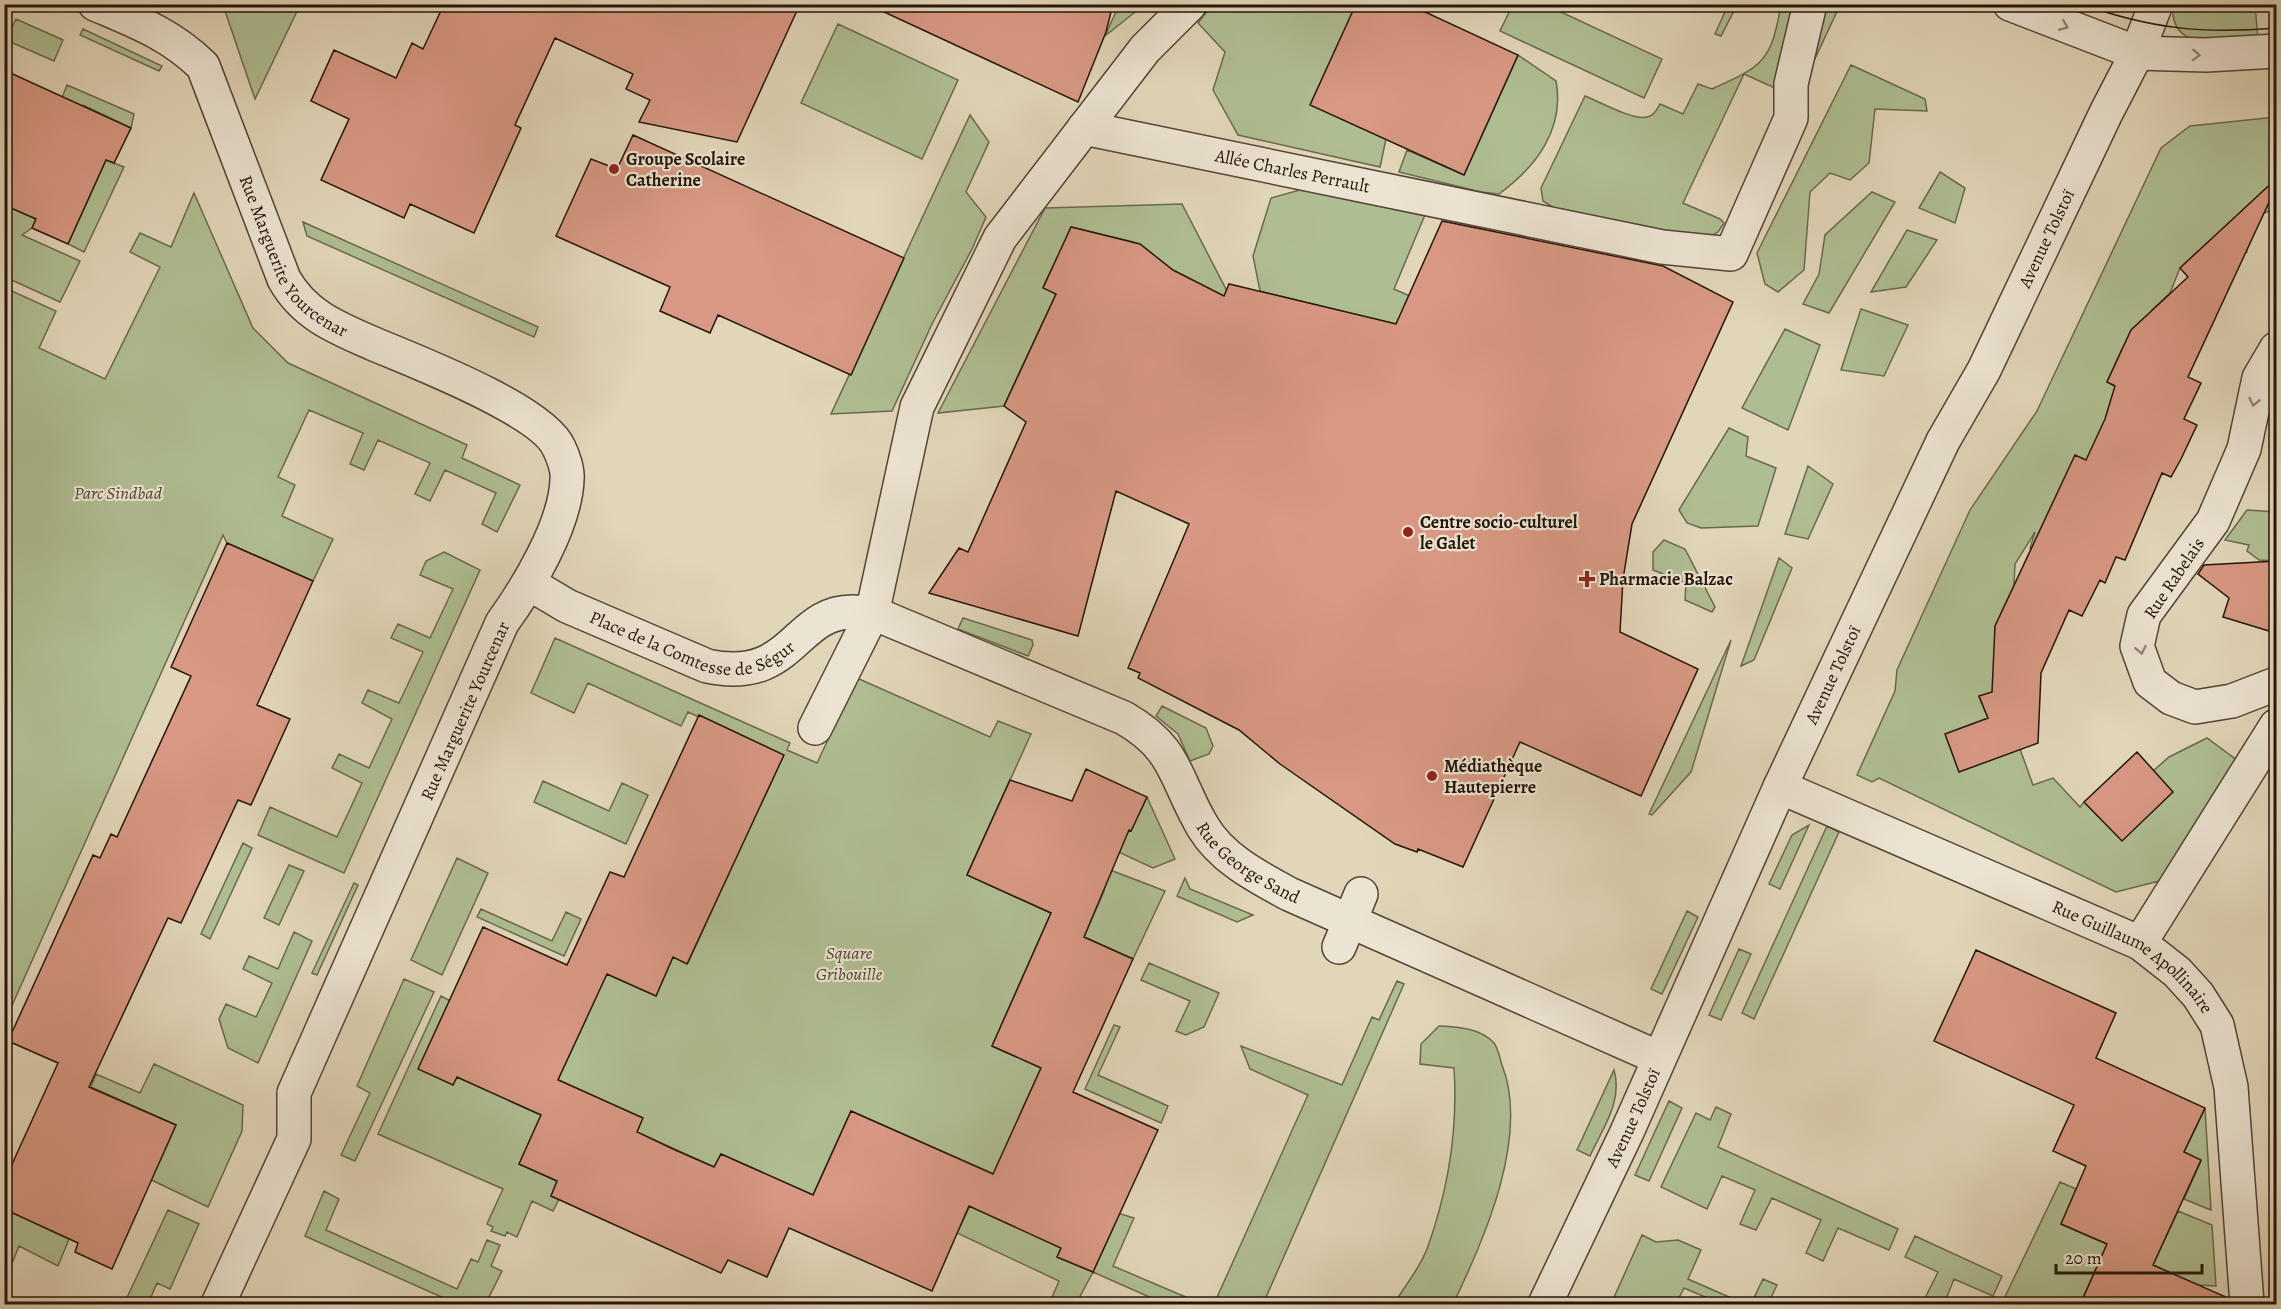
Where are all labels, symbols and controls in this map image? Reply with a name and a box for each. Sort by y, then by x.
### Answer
one-way arrow [2058,19,2069,31]
one-way arrow [2191,49,2200,61]
street label: Allée Charles Perrault [1212,143,1372,199]
place label: Groupe Scolaire Catherine [626,147,745,192]
marker: Groupe Scolaire Catherine [607,162,621,176]
street label: Rue Marguerite Yourcenar [234,172,352,343]
street label: Avenue Tolstoï [2012,185,2080,293]
one-way arrow [2248,397,2261,407]
park label: Parc Sindbad [74,481,163,505]
place label: Centre socio-culturel le Galet [1420,510,1578,555]
marker: Centre socio-culturel le Galet [1401,525,1415,539]
street label: Rue Rabelais [2138,533,2210,623]
place label: Pharmacie Balzac [1599,567,1733,591]
marker: Pharmacie Balzac [1580,572,1594,586]
street label: Place de la Comtesse de Ségur [586,605,800,681]
street label: Rue Marguerite Yourcenar [415,618,515,804]
street label: Avenue Tolstoï [1799,621,1866,729]
one-way arrow [2134,645,2146,655]
place label: Médiathèque Hautepierre [1444,754,1542,799]
marker: Médiathèque Hautepierre [1425,769,1439,783]
street label: Rue George Sand [1191,817,1304,909]
street label: Rue Guillaume Apollinaire [2048,894,2219,1018]
park label: Square Gribouille [816,941,883,986]
street label: Avenue Tolstoï [1599,1064,1666,1172]
scale bar [2056,1237,2202,1275]
text: 20 m [2065,1246,2102,1270]

